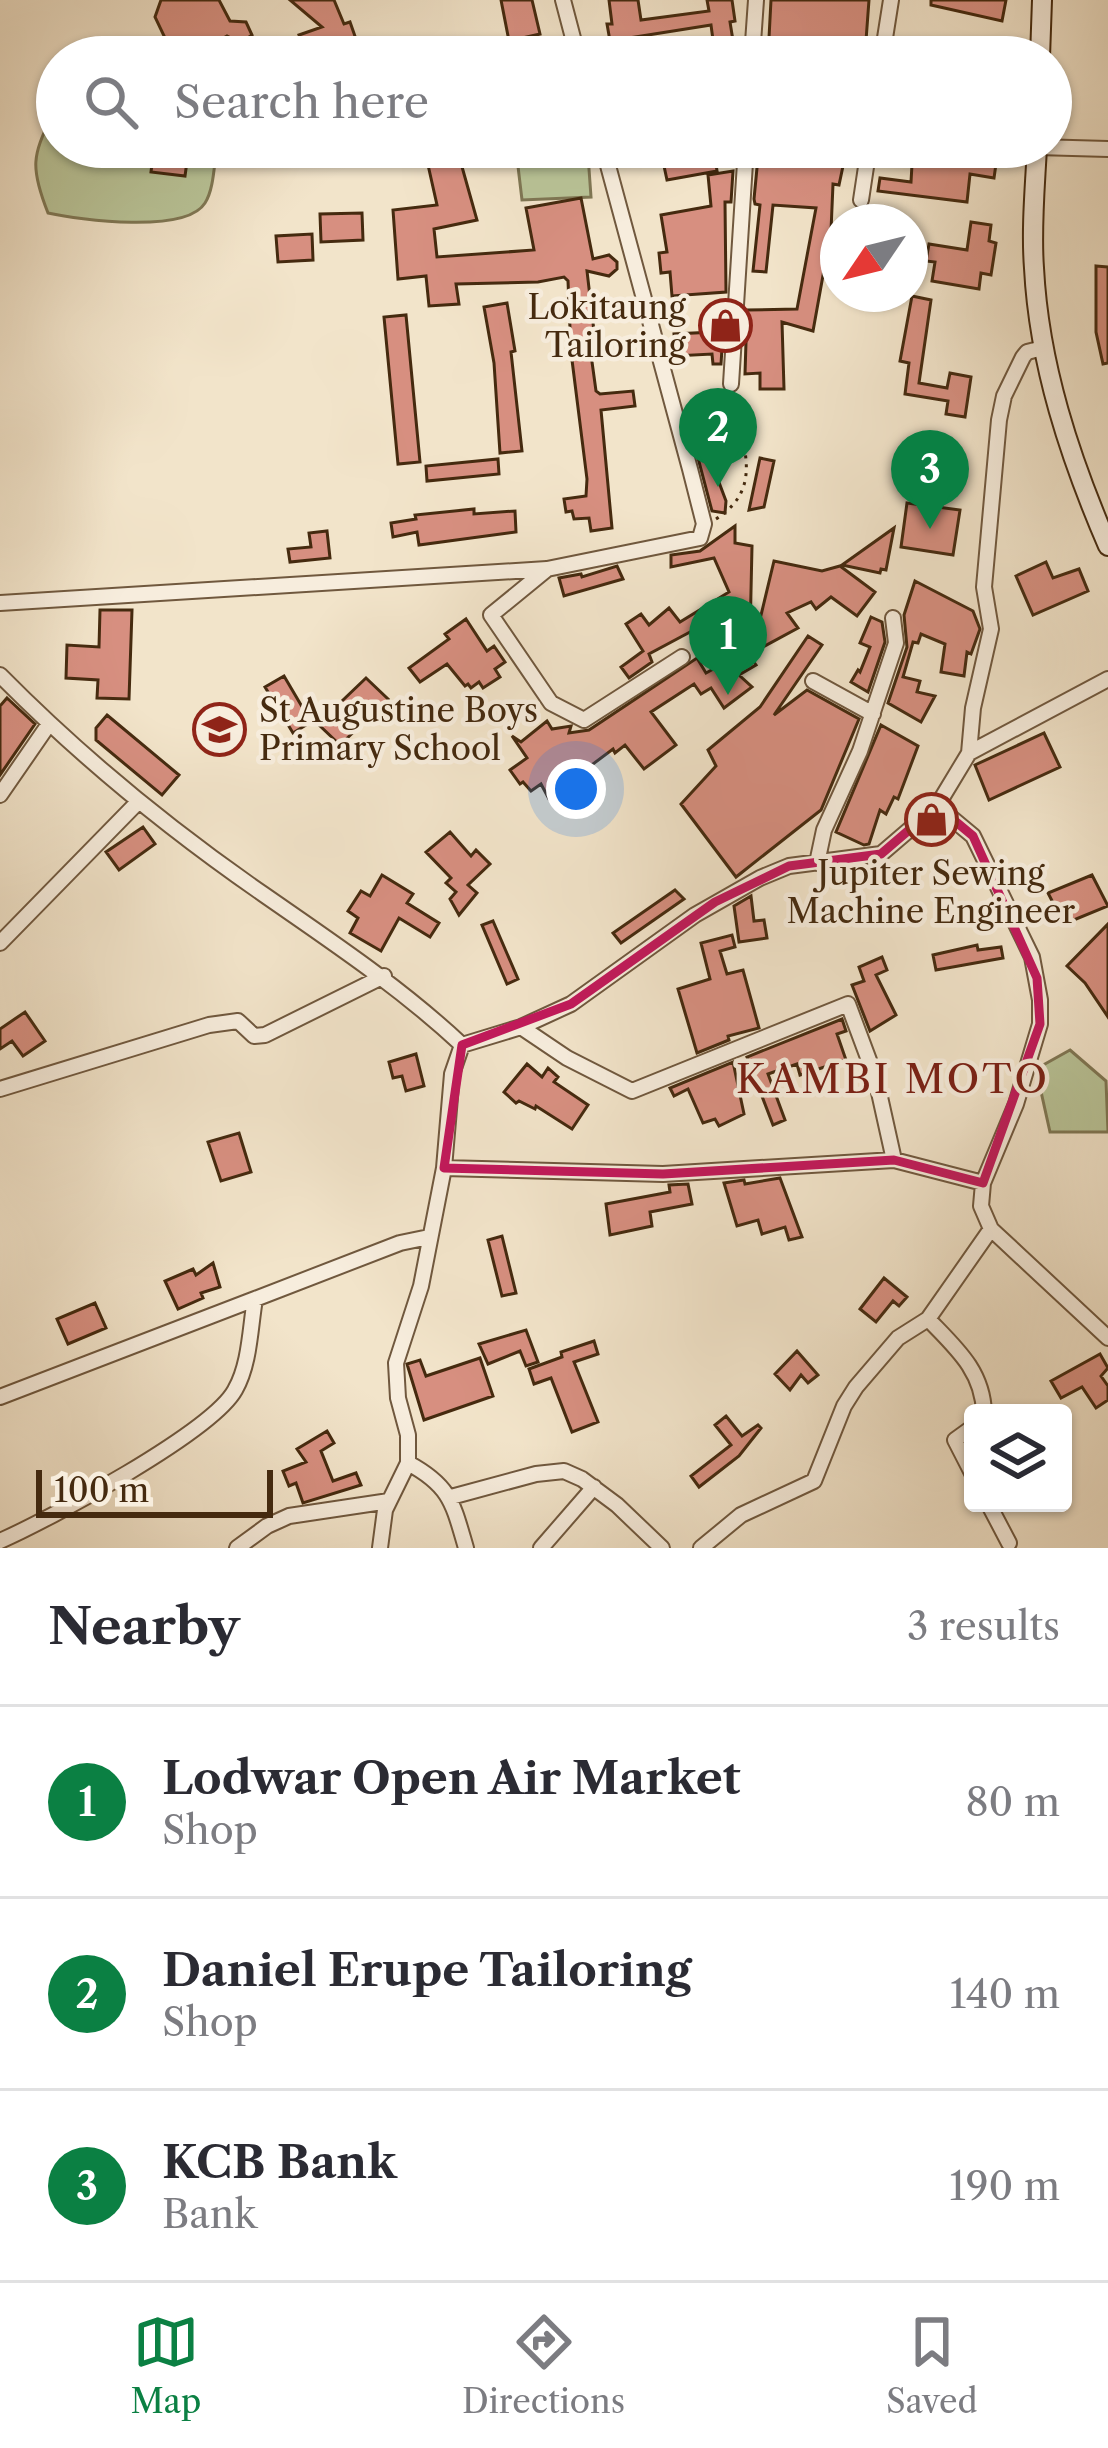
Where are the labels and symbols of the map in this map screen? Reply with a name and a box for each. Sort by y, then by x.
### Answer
north arrow [820,204,928,312]
place label: Lokitaung Tailoring [528,287,687,366]
shop icon: Lokitaung Tailoring [697,298,753,354]
pin: 2 [679,388,757,487]
pin: 3 [891,430,969,529]
pin: 1 [689,596,767,695]
place label: St Augustine Boys Primary School [259,690,538,769]
school or university icon: St Augustine Boys Primary School [192,701,248,757]
your location [546,759,606,819]
shop icon: Jupiter Sewing Machine Engineer [903,791,959,847]
place label: Jupiter Sewing Machine Engineer [787,853,1076,932]
district label: KAMBI MOTO [736,1055,1050,1103]
scale bar [36,1464,273,1517]

